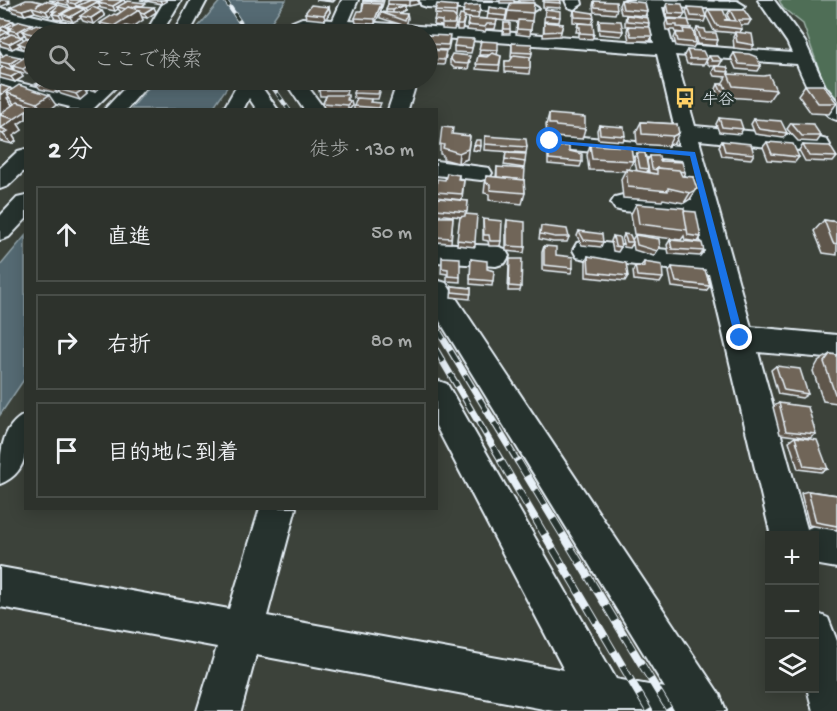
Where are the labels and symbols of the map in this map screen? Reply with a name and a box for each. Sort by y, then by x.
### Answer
bus stop icon: 牛谷 [673,86,697,110]
place label: 牛谷 [702,91,734,111]
route start [536,127,562,153]
route end [726,324,752,350]

